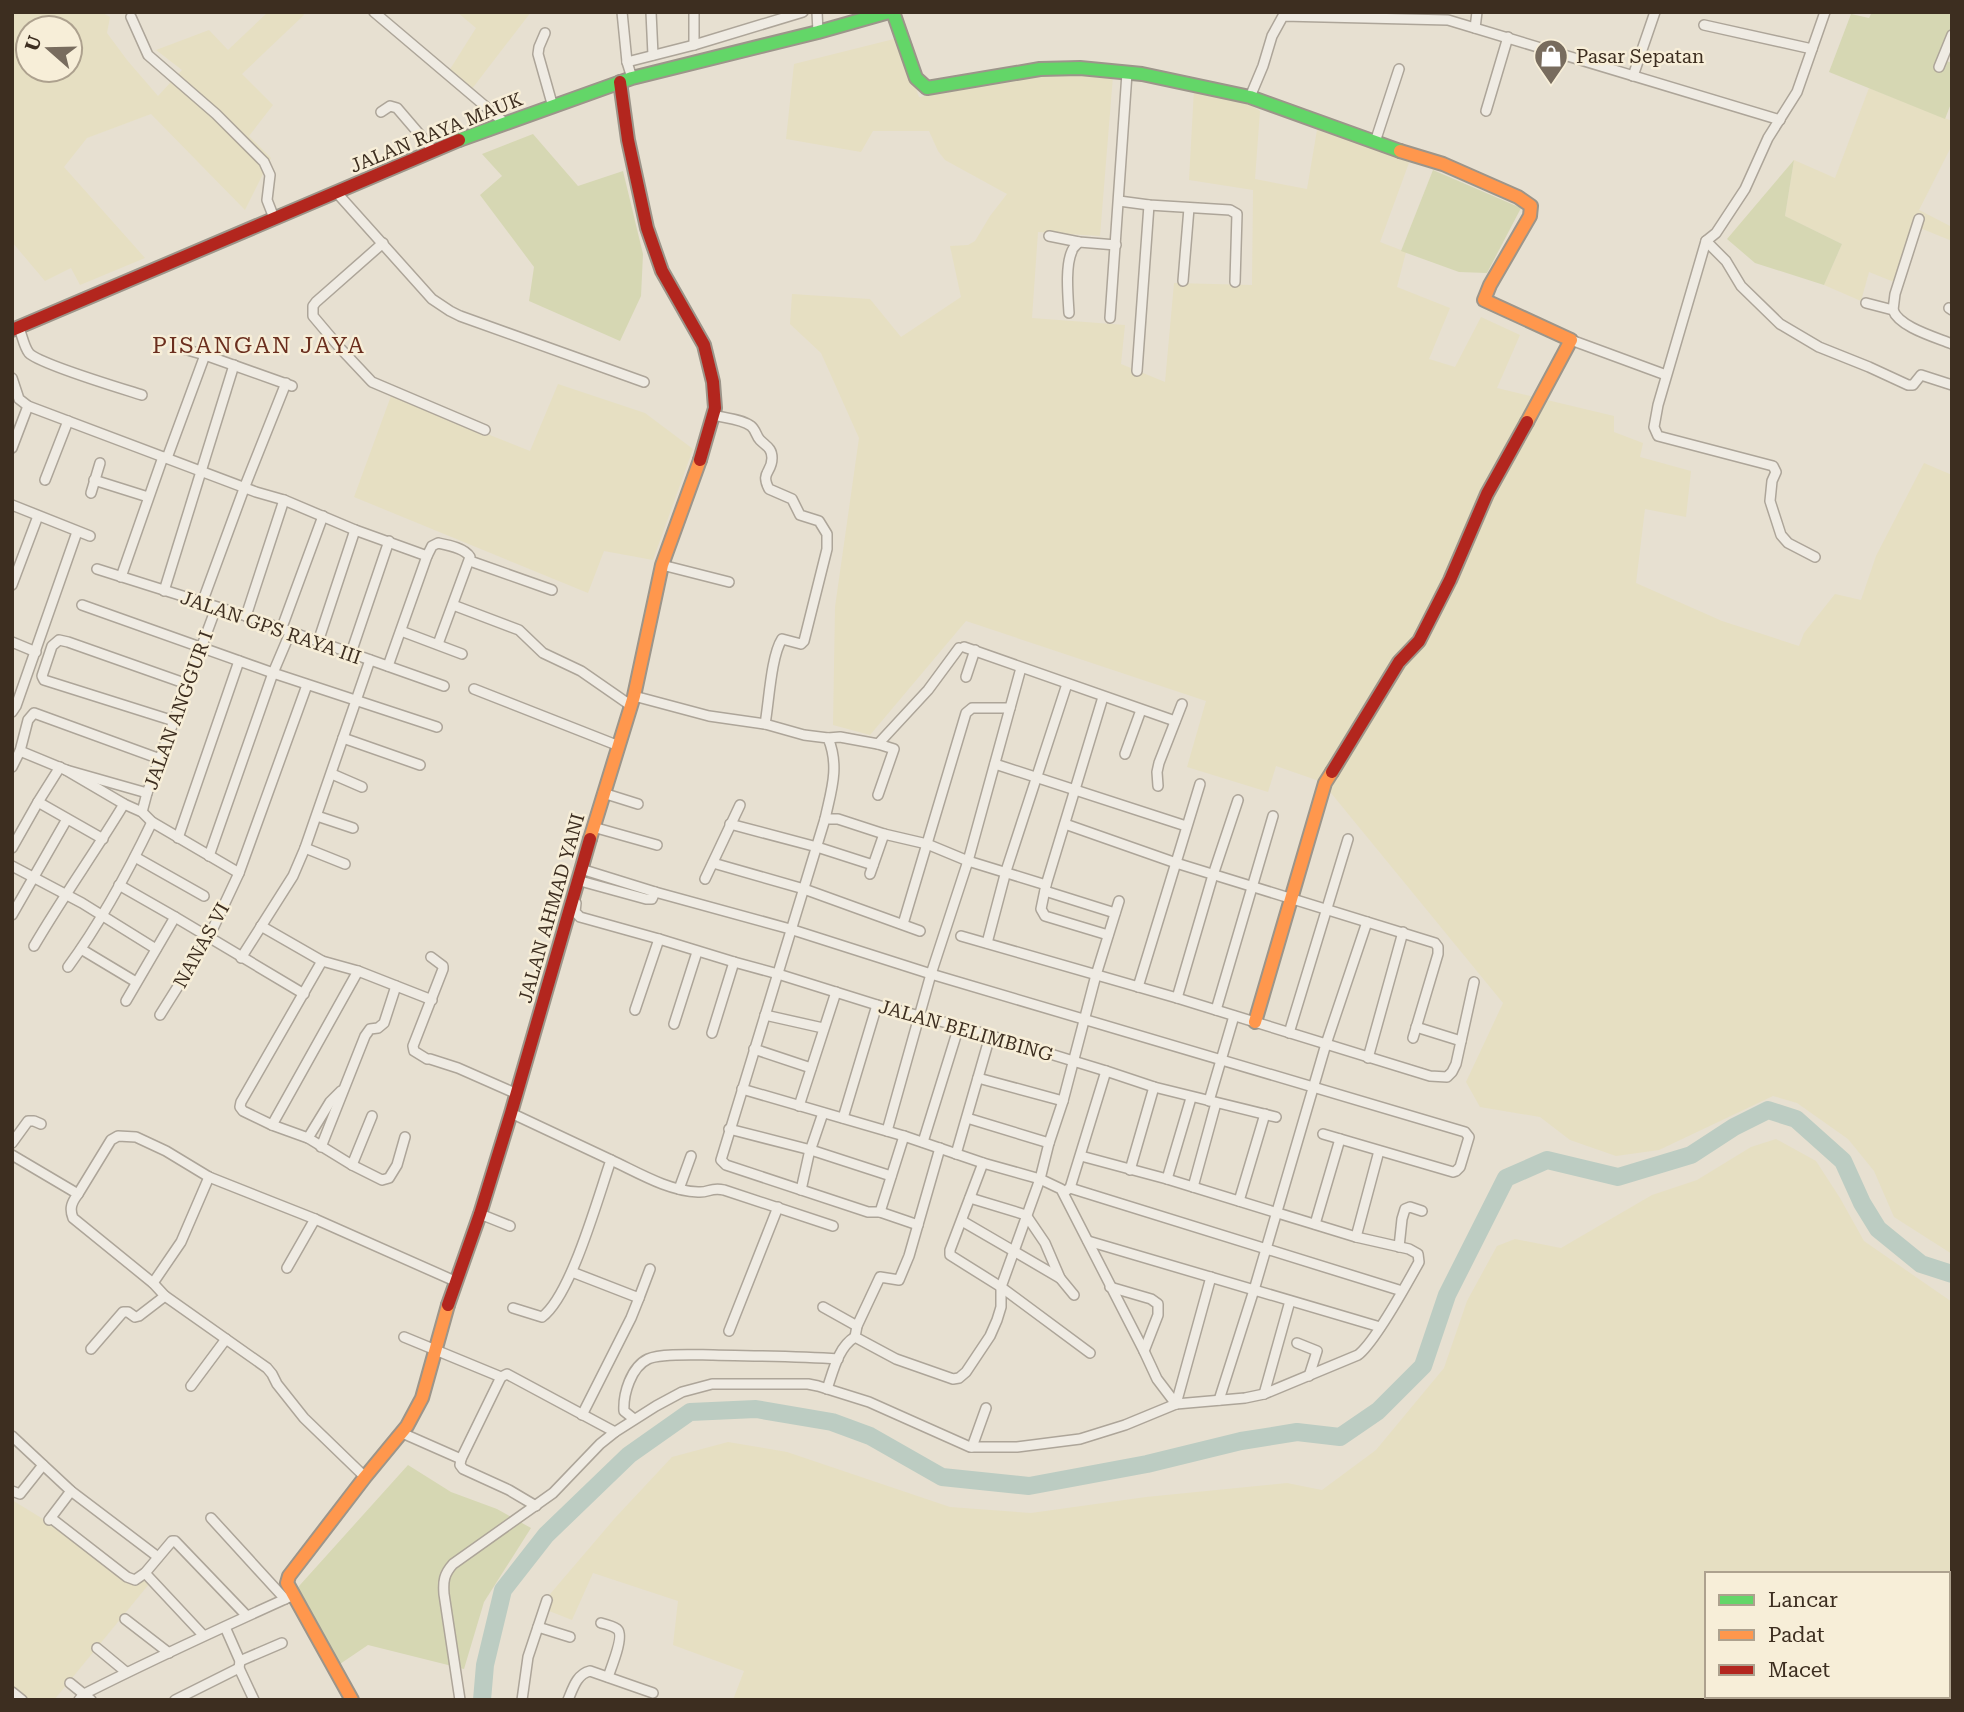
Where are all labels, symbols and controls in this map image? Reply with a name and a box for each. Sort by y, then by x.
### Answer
north arrow [14,14,84,84]
text: U [20,32,47,54]
shop icon: Pasar Sepatan [1532,37,1570,86]
place label: Pasar Sepatan [1576,45,1704,68]
street label: JALAN RAYA MAUK [347,87,526,178]
district label: PISANGAN JAYA [152,332,366,359]
street label: JALAN GPS RAYA III [178,586,364,669]
street label: JALAN ANGGUR I [139,628,218,793]
street label: JALAN AHMAD YANI [513,811,590,1006]
street label: NANAS VI [169,899,234,992]
street label: JALAN BELIMBING [876,995,1056,1066]
legend [1705,1572,1950,1698]
text: Lancar [1768,1588,1838,1612]
text: Padat [1768,1623,1825,1647]
text: Macet [1768,1658,1830,1682]

